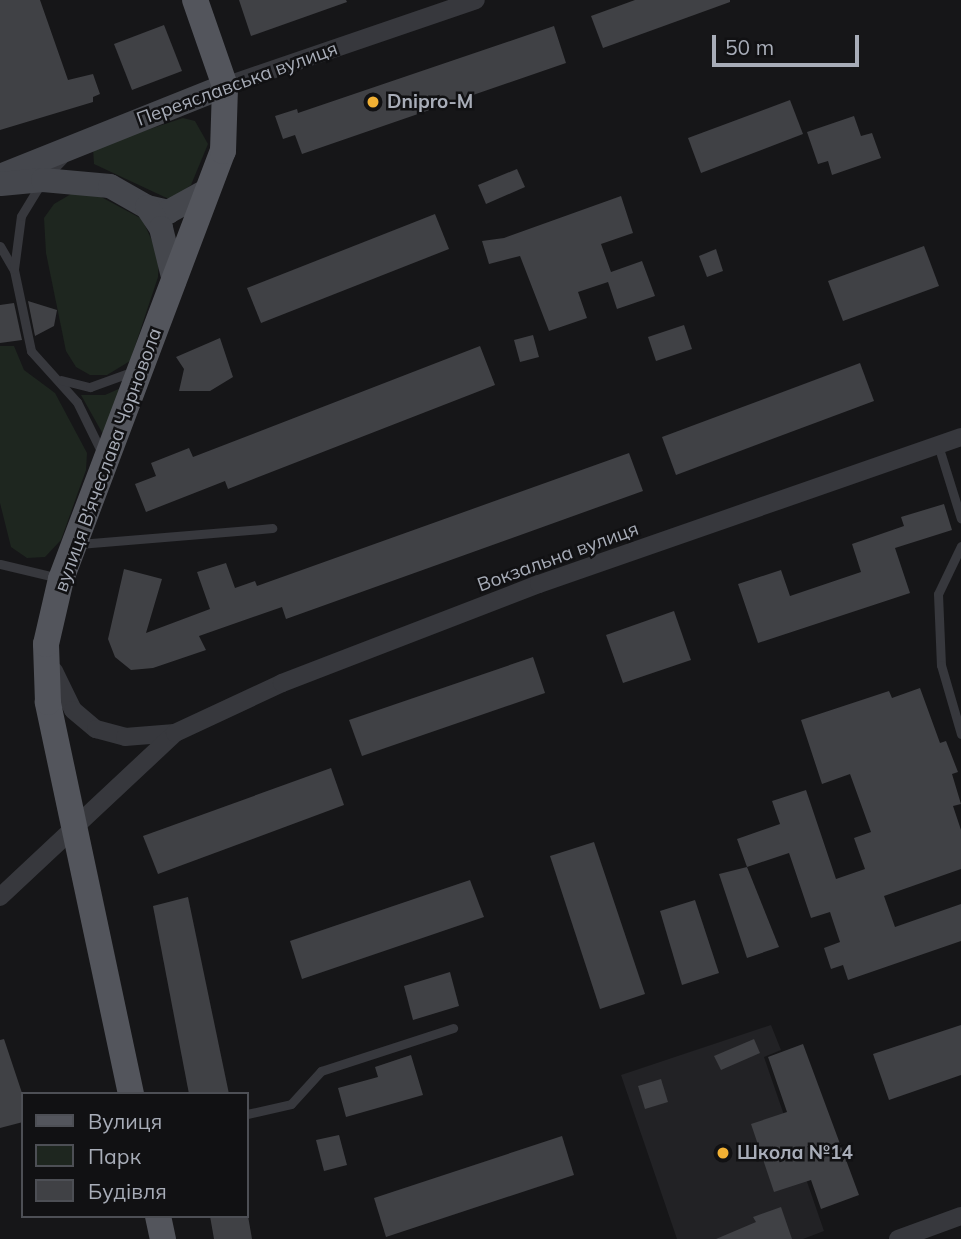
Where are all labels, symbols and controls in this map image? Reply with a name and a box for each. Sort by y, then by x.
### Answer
scale bar [716,21,863,65]
text: 50 m [725,34,774,60]
street label: Переяславська вулиця [133,37,341,131]
place label: Dnipro-M [387,91,473,113]
marker: Dnipro-M [365,94,381,110]
street label: вулиця В'ячеслава Чорновола [50,325,166,595]
street label: Вокзальна вулиця [474,517,642,597]
legend [21,1092,248,1218]
text: Вулиця [88,1108,162,1134]
place label: Школа №14 [737,1142,853,1164]
text: Парк [88,1143,141,1169]
marker: Школа №14 [715,1145,731,1161]
text: Будівля [88,1178,167,1204]

